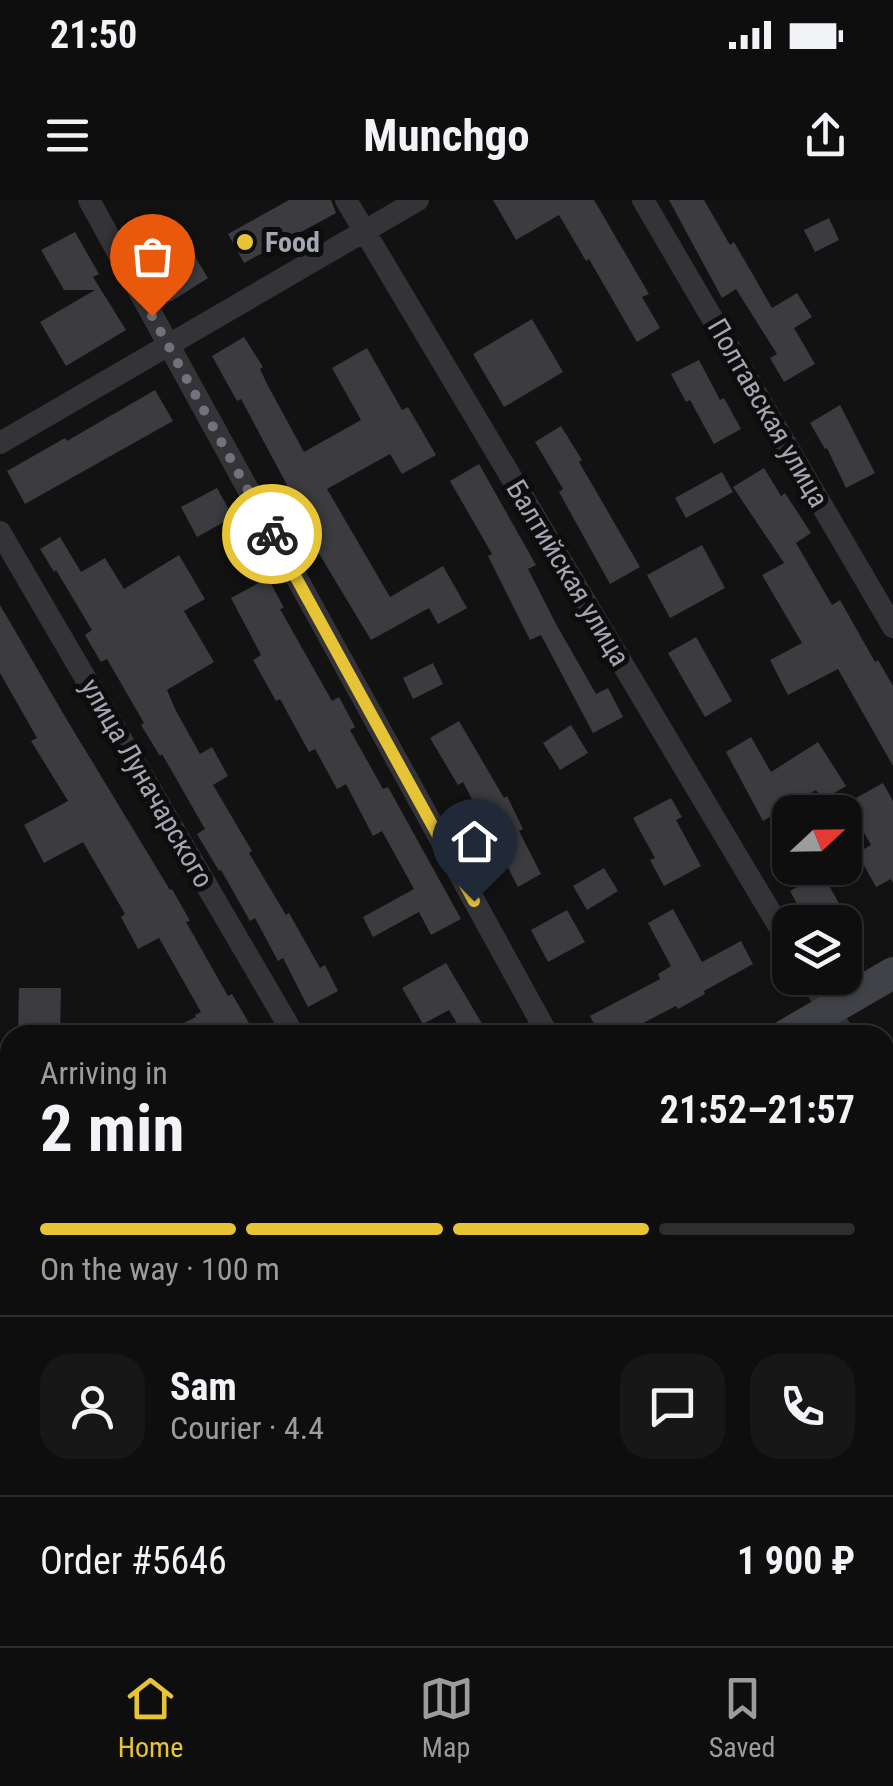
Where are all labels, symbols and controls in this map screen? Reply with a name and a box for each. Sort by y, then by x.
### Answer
text: 21:50 [50,13,137,57]
icon: menu [40,108,95,163]
icon: share [798,108,853,163]
text: Munchgo [363,109,530,162]
pin [110,214,195,317]
place label: Food [265,226,320,259]
icon: bag [125,229,180,284]
marker: Food [234,231,256,253]
street label: Полтавская улица [701,313,835,513]
street label: Балтийская улица [500,474,636,672]
courier [222,484,322,584]
icon: bike [245,507,300,562]
street label: улица Луначарского [74,673,220,893]
north arrow [772,795,862,885]
map controls [772,795,862,995]
pin [432,799,517,902]
icon: home [447,814,502,869]
button: layers [772,905,862,995]
text: Arriving in [40,1054,168,1092]
text: 21:52–21:57 [660,1088,855,1132]
text: 2 min [40,1091,184,1167]
text: On the way · 100 m [40,1250,280,1288]
button: person [40,1354,145,1459]
button: chat [620,1354,725,1459]
button: phone [750,1354,855,1459]
text: Sam [170,1365,237,1409]
text: Courier · 4.4 [170,1409,324,1447]
text: Order #5646 [40,1539,227,1583]
text: 1 900 ₽ [737,1539,855,1583]
tab: Home [118,1671,183,1764]
tab: Map [419,1671,474,1764]
tab: Saved [709,1671,775,1764]

